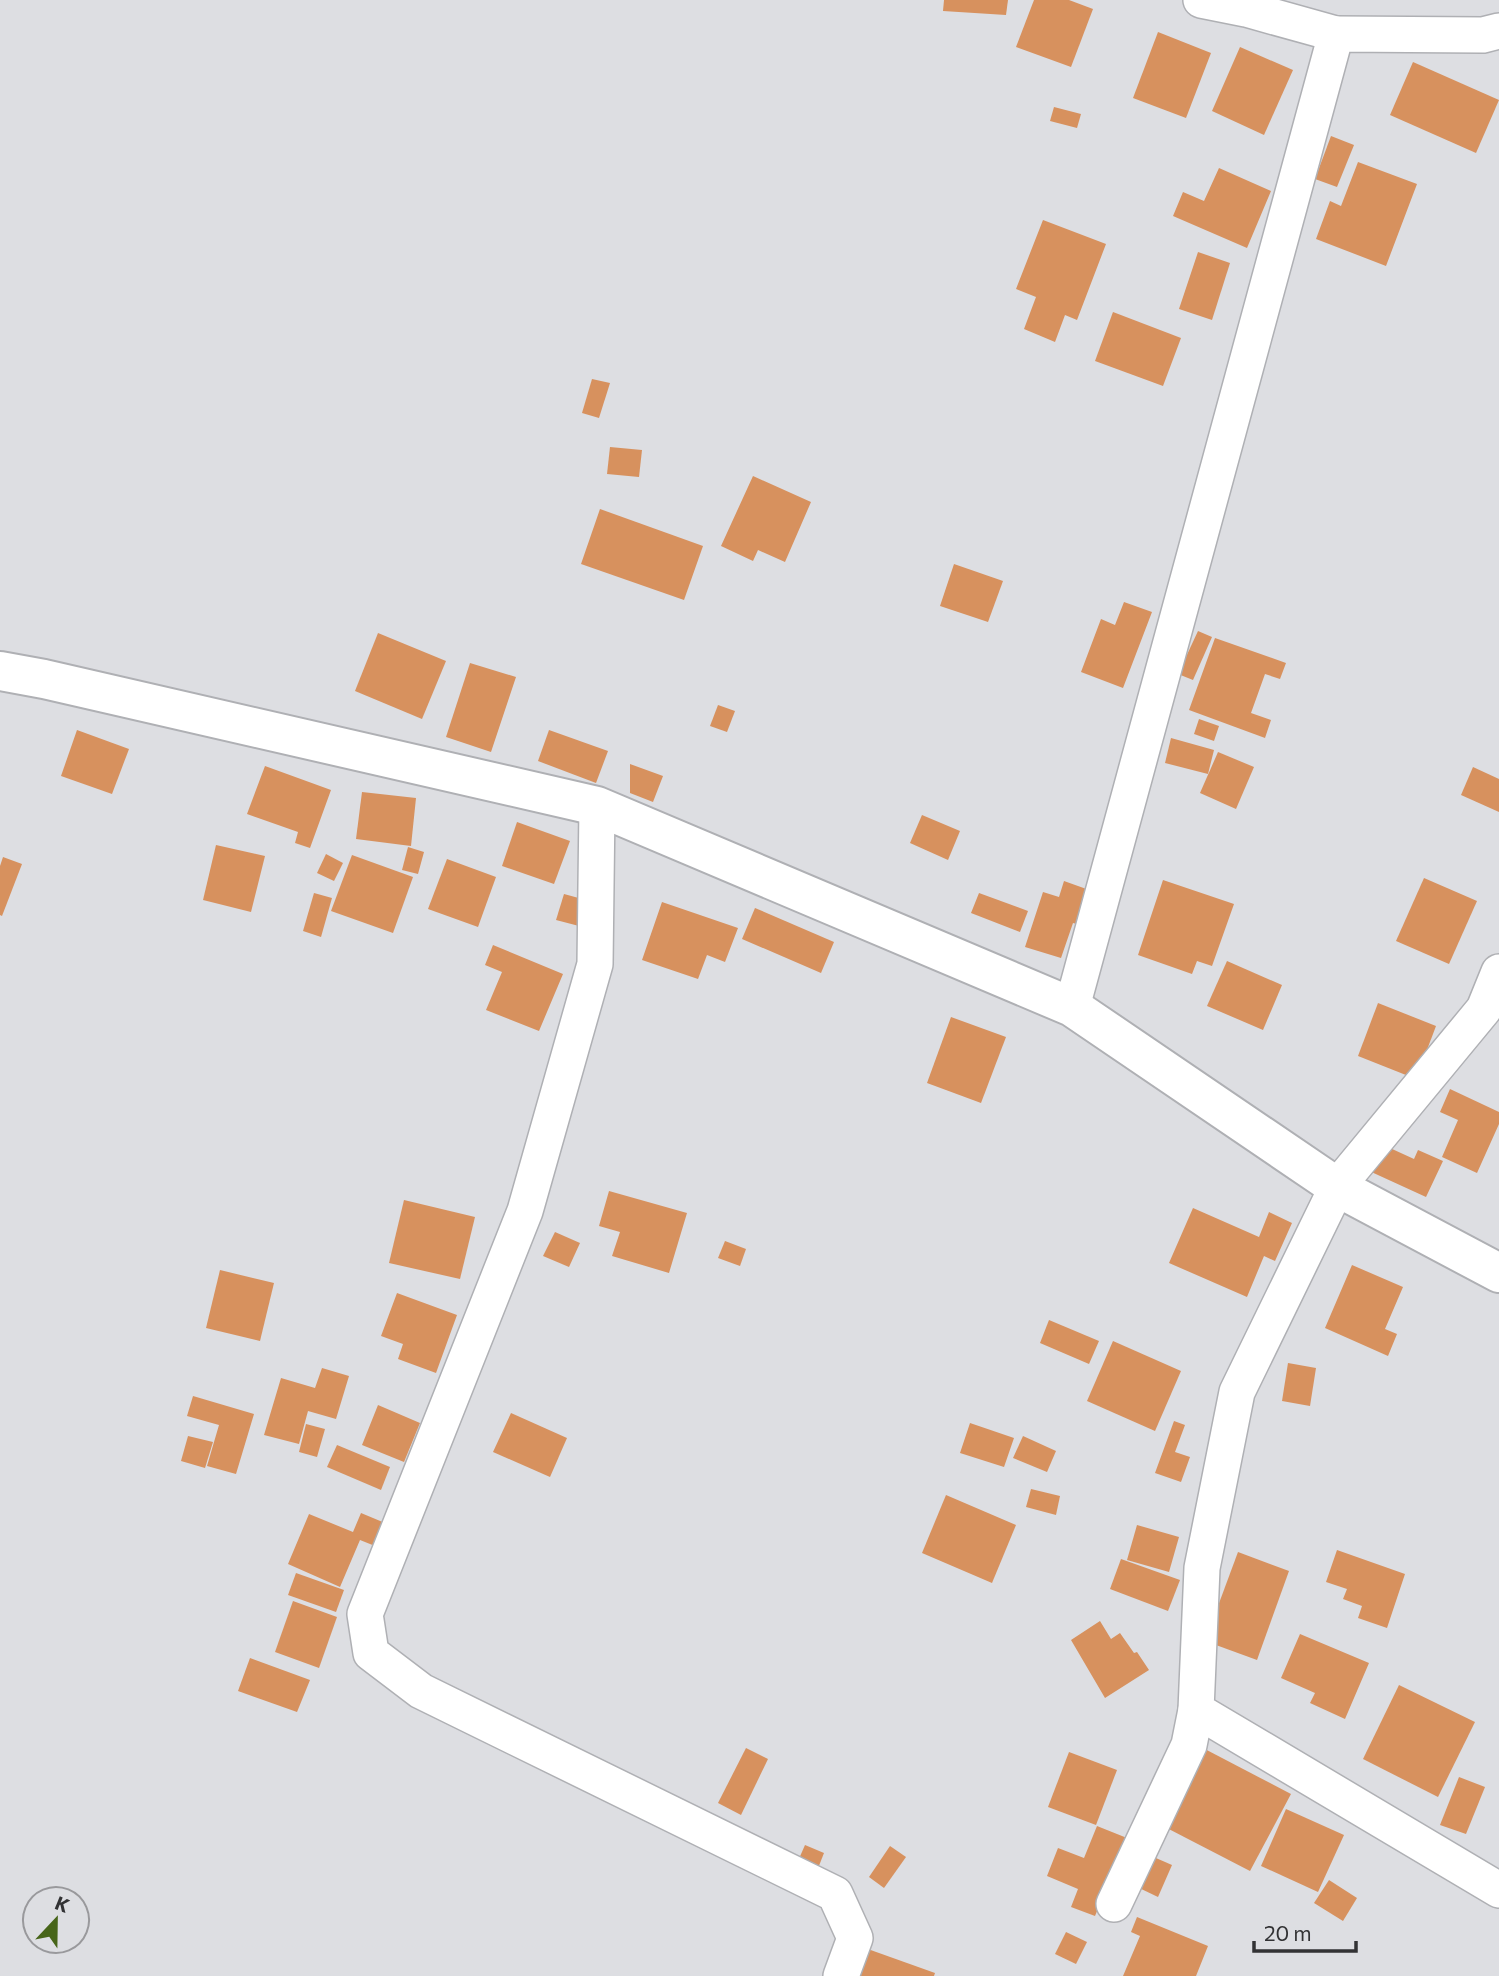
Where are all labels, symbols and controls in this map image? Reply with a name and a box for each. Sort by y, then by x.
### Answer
north arrow [21,1885,91,1955]
text: K [52,1891,73,1917]
scale bar [1254,1910,1356,1954]
text: 20 m [1264,1920,1312,1945]

